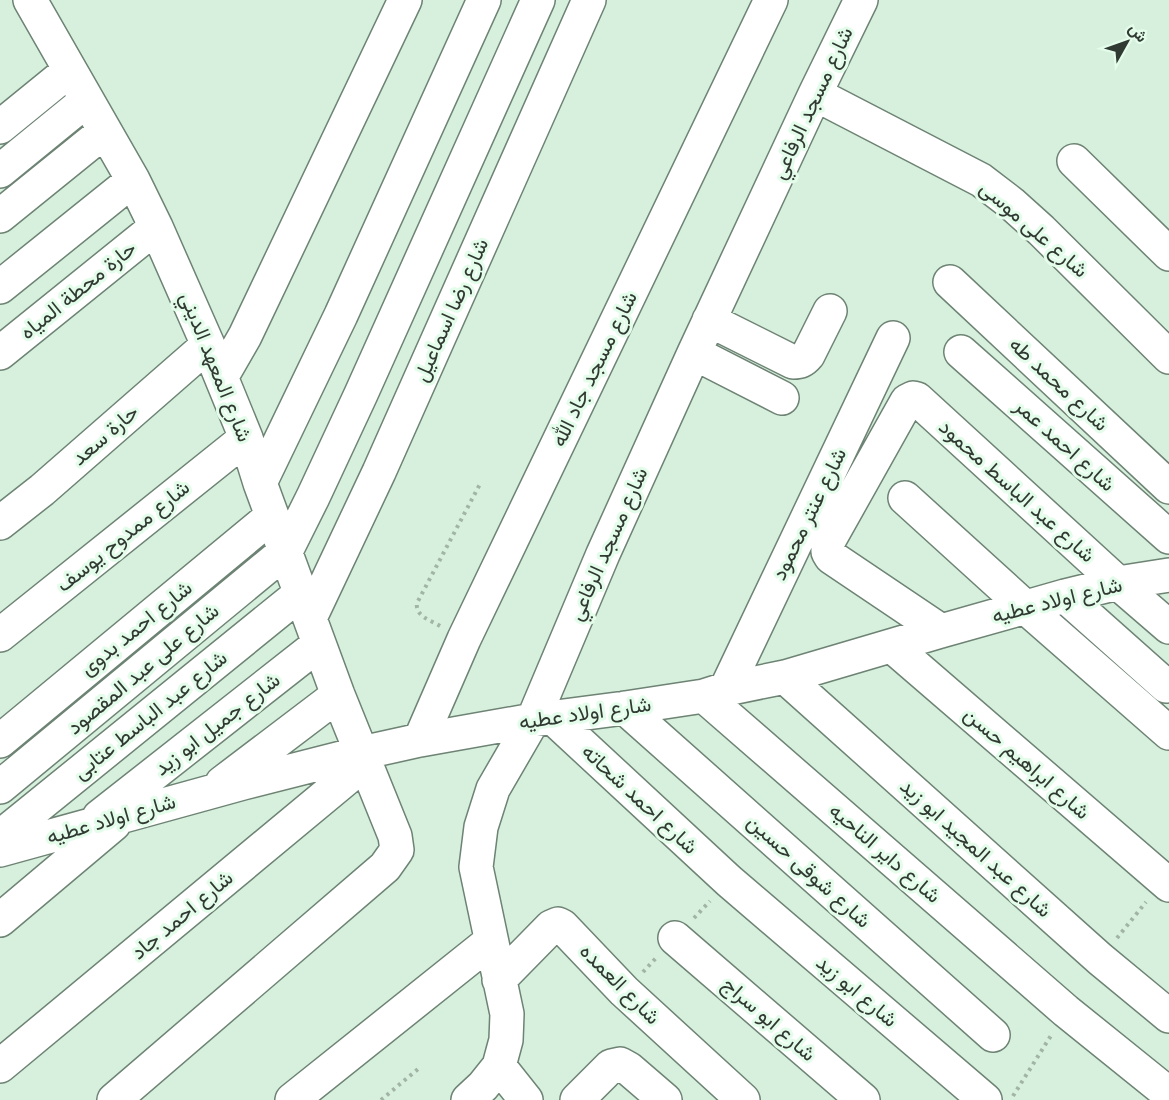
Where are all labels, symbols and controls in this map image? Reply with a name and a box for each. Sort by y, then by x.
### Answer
north arrow [1097,12,1157,72]
text: ش [1125,19,1152,46]
street label: شارع مسجد الرفاعي [765,23,862,185]
street label: شارع على موسى [974,175,1094,284]
street label: شارع رضا اسماعيل [408,234,495,386]
street label: حارة محطة المياه [14,235,142,345]
street label: شارع مسجد جاد الله [545,287,644,451]
street label: شارع المعهد الديني [170,288,258,447]
street label: شارع محمد طه [1003,331,1114,437]
street label: شارع احمد عمر [1008,392,1121,498]
street label: حارة سعد [66,399,144,471]
street label: شارع عبد الباسط محمود [933,414,1101,569]
street label: شارع عنتر محمود [766,444,853,585]
street label: شارع مسجد الرفاعي [563,463,657,626]
street label: شارع ممدوح يوسف [51,474,196,599]
street label: شارع اولاد عطيه [989,571,1125,630]
street label: شارع احمد بدوى [75,575,198,682]
street label: شارع على عبد المقصود [62,598,225,741]
street label: شارع عبد الباسط عتابى [68,645,233,786]
street label: شارع جميل ابو زيد [149,667,286,782]
street label: شارع اولاد عطيه [517,691,653,736]
street label: شارع ابراهيم حسن [958,701,1095,826]
street label: شارع احمد شحاته [576,738,704,860]
street label: شارع عبد المجيد ابو زيد [894,773,1057,924]
street label: شارع اولاد عطيه [43,788,179,851]
street label: شارع داير الناحيه [823,797,946,909]
street label: شارع شوقى حسين [741,809,876,934]
street label: شارع احمد جاد [126,865,239,966]
street label: شارع العمده [573,938,666,1031]
street label: شارع ابو زيد [810,949,903,1033]
street label: شارع ابو سراج [716,971,821,1068]

